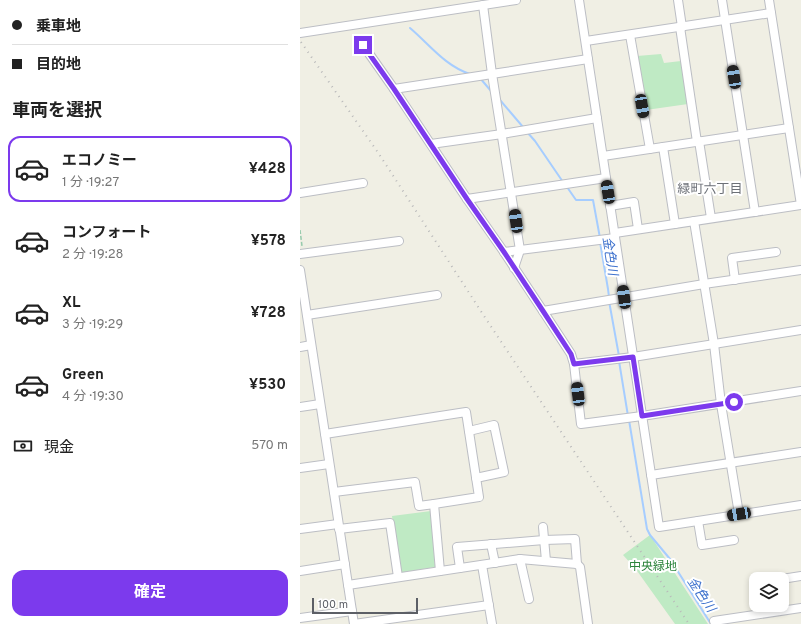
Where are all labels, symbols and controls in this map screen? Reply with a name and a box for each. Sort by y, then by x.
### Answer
text: 乗車地 [36,18,81,37]
route end [354,36,372,54]
text: 目的地 [36,56,81,75]
car [726,64,742,90]
car [634,93,650,119]
text: 車両を選択 [12,100,102,123]
icon: car [14,151,50,187]
text: エコノミー [62,152,137,171]
text: ¥428 [249,160,286,179]
text: 1 分 · 19:27 [62,175,119,191]
car [600,179,616,205]
district label: 緑町六丁目 [677,182,743,198]
car [508,208,524,234]
icon: car [14,223,50,259]
text: コンフォート [62,224,152,243]
text: ¥578 [251,232,286,251]
water label: 金色川 [598,236,620,279]
text: 2 分 · 19:28 [62,247,124,263]
car [616,284,632,310]
text: XL [62,294,80,313]
icon: car [14,295,50,331]
text: ¥728 [250,304,286,323]
text: 3 分 · 19:29 [62,317,123,333]
text: Green [62,366,104,385]
icon: car [14,367,50,403]
text: ¥530 [249,376,286,395]
car [571,381,585,407]
text: 4 分 · 19:30 [62,389,124,405]
route start [725,393,743,411]
icon: cash [12,435,34,457]
text: 570 m [251,438,288,454]
text: 現金 [44,439,74,458]
car [726,506,752,522]
park label: 中央緑地 [629,559,677,575]
button: 確定 [12,570,288,616]
map controls [749,572,789,612]
button: layers [749,572,789,612]
water label: 金色川 [683,574,719,617]
scale bar [312,596,418,615]
text: 100 m [318,598,348,612]

